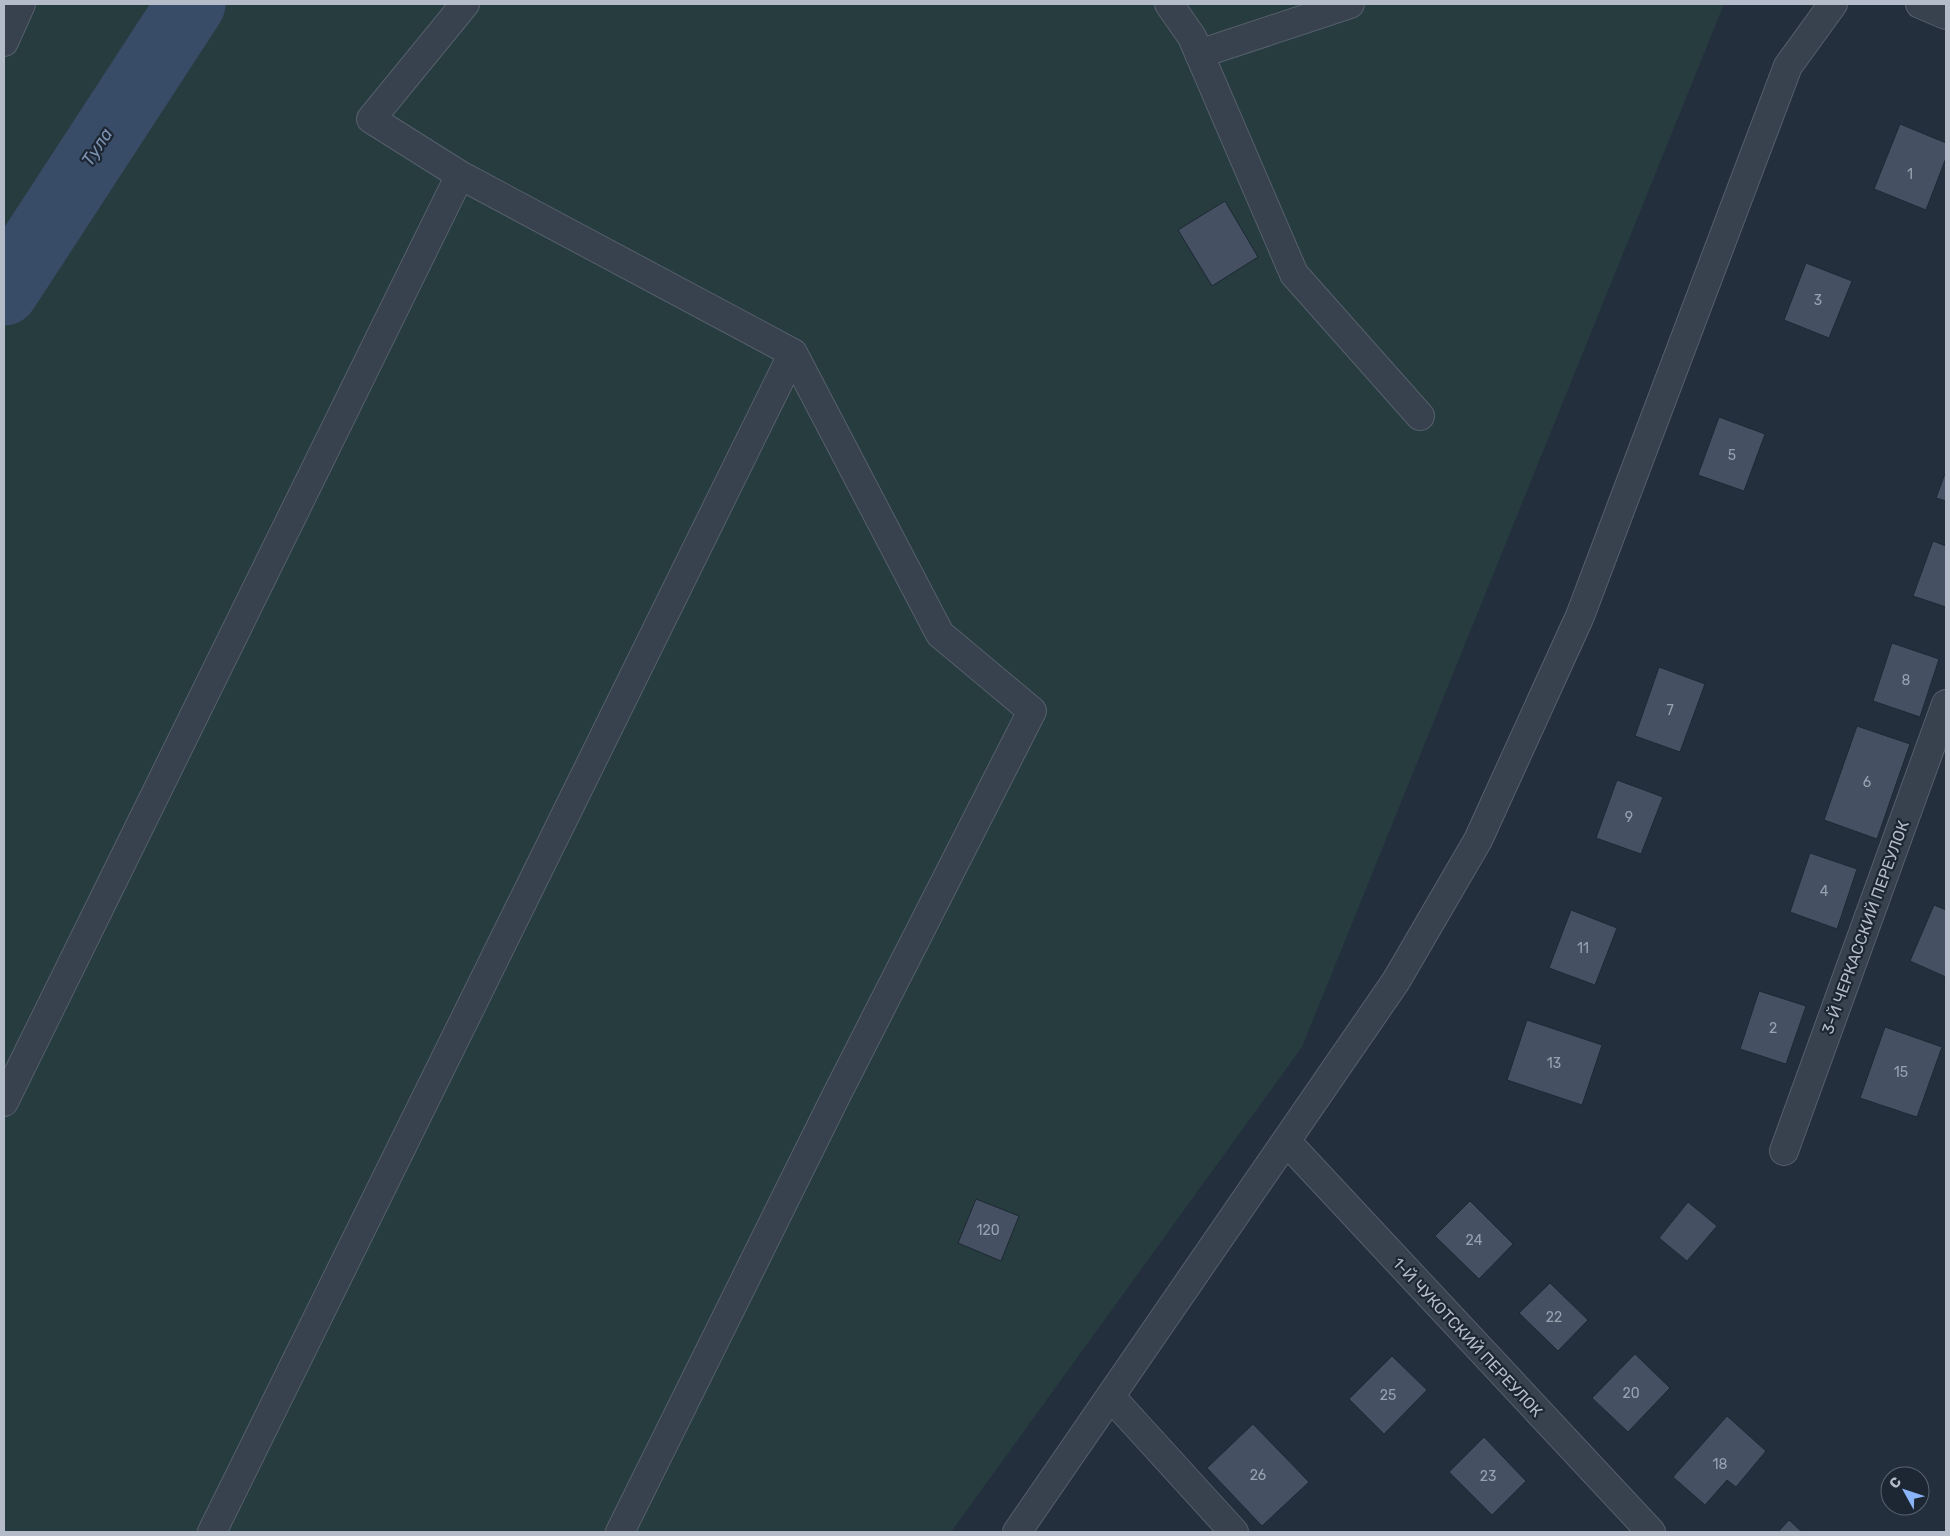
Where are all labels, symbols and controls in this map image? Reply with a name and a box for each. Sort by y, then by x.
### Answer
water label: Тула [77,124,118,170]
house number: 1 [1907,166,1913,183]
house number: 3 [1814,292,1822,309]
house number: 5 [1728,447,1736,464]
house number: 8 [1902,672,1911,689]
house number: 7 [1666,702,1674,719]
house number: 6 [1863,774,1871,791]
house number: 9 [1625,809,1633,826]
street label: 3-Й ЧЕРКАССКИЙ ПЕРЕУЛОК [1818,818,1913,1037]
house number: 4 [1820,883,1829,900]
house number: 11 [1577,940,1589,957]
house number: 2 [1769,1020,1777,1037]
house number: 13 [1547,1055,1561,1072]
house number: 15 [1894,1064,1908,1081]
house number: 120 [976,1222,1000,1239]
house number: 24 [1466,1232,1483,1249]
street label: 1-Й ЧУКОТСКИЙ ПЕРЕУЛОК [1389,1254,1546,1421]
house number: 22 [1546,1309,1562,1326]
house number: 20 [1622,1385,1640,1402]
house number: 25 [1380,1387,1396,1404]
house number: 18 [1713,1456,1728,1473]
north arrow [1880,1466,1930,1516]
house number: 26 [1250,1467,1266,1484]
house number: 23 [1480,1468,1496,1485]
text: С [1886,1474,1905,1492]

